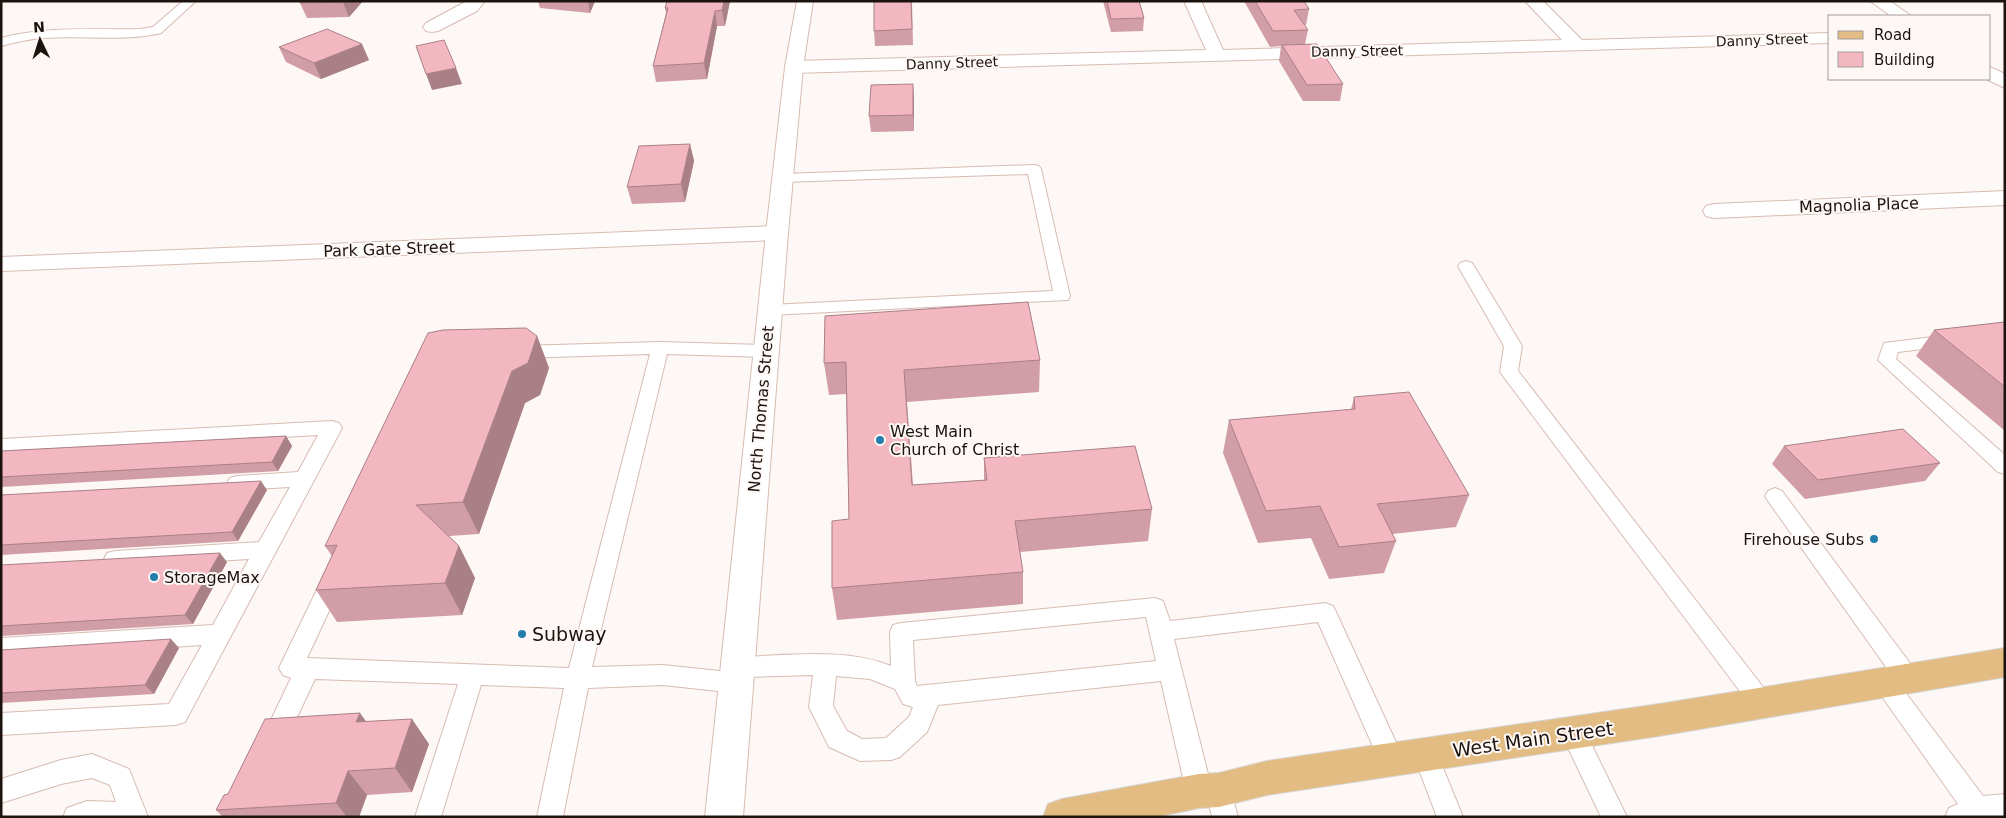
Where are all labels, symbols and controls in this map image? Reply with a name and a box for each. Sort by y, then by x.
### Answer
north arrow [15,15,65,65]
legend [1828,15,1991,80]
text: N [33,19,45,35]
text: Road [1874,26,1912,44]
street label: Danny Street [1716,30,1809,50]
street label: Danny Street [1311,42,1404,60]
text: Building [1874,51,1935,69]
street label: Danny Street [906,53,999,73]
street label: Magnolia Place [1799,193,1919,217]
street label: Park Gate Street [323,237,455,261]
street label: North Thomas Street [744,325,778,493]
place label: West Main Church of Christ [890,422,1019,459]
marker: West Main Church of Christ [874,434,886,446]
place label: Firehouse Subs [1743,530,1864,549]
marker: Firehouse Subs [1868,533,1880,545]
place label: StorageMax [164,568,260,587]
marker: StorageMax [148,571,160,583]
place label: Subway [532,623,607,645]
marker: Subway [516,628,528,640]
street label: West Main Street [1451,717,1615,761]

